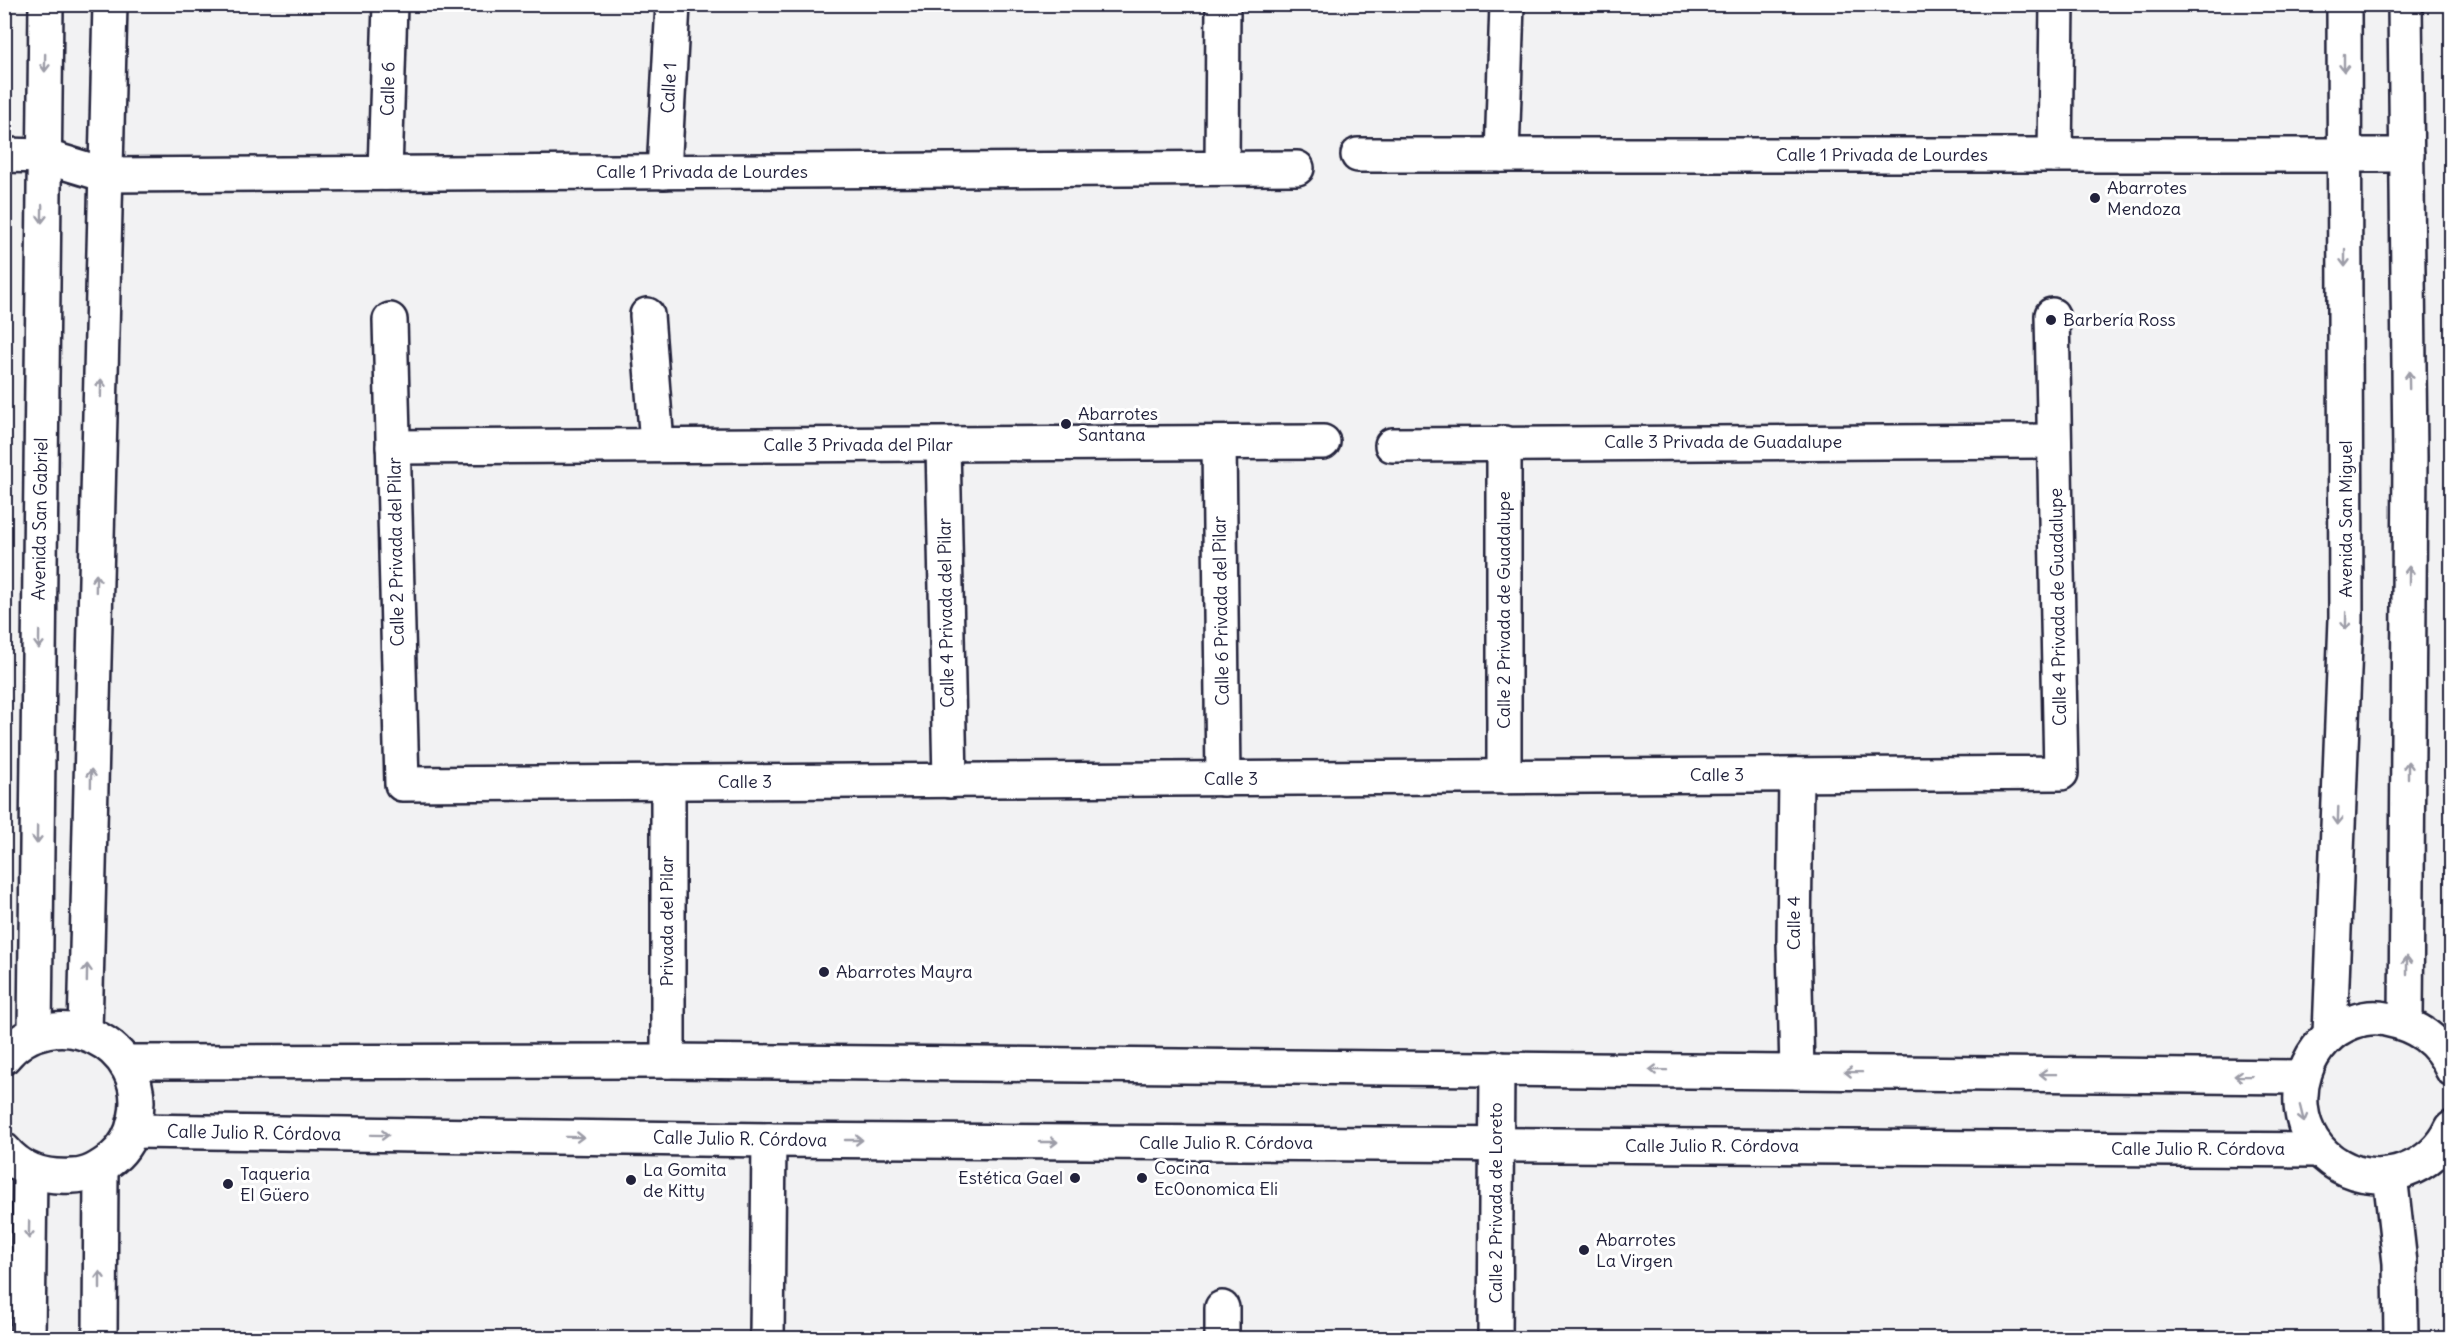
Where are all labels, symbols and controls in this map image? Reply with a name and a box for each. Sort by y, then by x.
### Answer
one-way arrow [39,52,51,72]
one-way arrow [2338,52,2350,72]
street label: Calle 6 [376,62,399,116]
street label: Calle 1 [656,62,681,114]
street label: Calle 1 Privada de Lourdes [1776,143,1988,166]
street label: Calle 1 Privada de Lourdes [596,160,808,183]
place label: Abarrotes Mendoza [2107,176,2187,220]
marker: Abarrotes Mendoza [2088,191,2102,205]
one-way arrow [37,204,48,224]
one-way arrow [2339,247,2350,267]
place label: Barbería Ross [2063,308,2176,331]
marker: Barbería Ross [2044,313,2058,327]
one-way arrow [2403,370,2415,390]
one-way arrow [95,379,107,399]
place label: Abarrotes Santana [1078,402,1158,446]
marker: Abarrotes Santana [1059,417,1073,431]
street label: Calle 3 Privada de Guadalupe [1604,430,1842,453]
street label: Calle 3 Privada del Pilar [763,433,954,456]
street label: Avenida San Gabriel [27,437,52,601]
street label: Avenida San Miguel [2334,440,2357,598]
street label: Calle 2 Privada del Pilar [382,456,409,647]
street label: Calle 4 Privada de Guadalupe [2044,488,2071,726]
street label: Calle 2 Privada de Guadalupe [1492,491,1515,729]
street label: Calle 6 Privada del Pilar [1207,515,1234,706]
street label: Calle 4 Privada del Pilar [932,517,959,708]
one-way arrow [2403,565,2415,585]
one-way arrow [90,574,102,594]
one-way arrow [2340,610,2351,630]
one-way arrow [33,630,45,650]
one-way arrow [2402,760,2414,780]
street label: Calle 3 [1690,763,1744,786]
street label: Calle 3 [1204,767,1258,790]
one-way arrow [86,769,97,789]
street label: Calle 3 [718,770,772,793]
one-way arrow [2333,805,2344,825]
one-way arrow [31,825,43,845]
street label: Privada del Pilar [655,855,678,987]
street label: Calle 4 [1782,896,1805,950]
one-way arrow [2401,955,2413,975]
place label: Abarrotes Mayra [836,960,973,983]
one-way arrow [81,964,92,984]
marker: Abarrotes Mayra [817,965,831,979]
one-way arrow [1649,1064,1669,1076]
one-way arrow [1844,1066,1864,1078]
one-way arrow [2039,1068,2059,1080]
one-way arrow [2234,1070,2254,1082]
street label: Calle 2 Privada de Loreto [1484,1102,1507,1304]
one-way arrow [2296,1104,2308,1123]
street label: Calle Julio R. Córdova [167,1119,341,1146]
street label: Calle Julio R. Córdova [653,1125,827,1152]
one-way arrow [370,1129,390,1141]
one-way arrow [564,1131,584,1143]
street label: Calle Julio R. Córdova [1139,1131,1313,1154]
one-way arrow [843,1134,863,1146]
street label: Calle Julio R. Córdova [1625,1134,1799,1157]
one-way arrow [1038,1136,1058,1148]
street label: Calle Julio R. Córdova [2111,1137,2285,1160]
place label: Cocina Ec0onomica Eli [1154,1156,1278,1200]
place label: La Gomita de Kitty [643,1158,727,1202]
place label: Taqueria El Güero [240,1162,310,1206]
place label: Estética Gael [958,1166,1063,1189]
marker: Estética Gael [1068,1171,1082,1185]
marker: Cocina Ec0onomica Eli [1135,1171,1149,1185]
marker: La Gomita de Kitty [624,1173,638,1187]
marker: Taqueria El Güero [221,1177,235,1191]
one-way arrow [24,1219,35,1239]
place label: Abarrotes La Virgen [1596,1228,1676,1272]
marker: Abarrotes La Virgen [1577,1243,1591,1257]
one-way arrow [94,1271,106,1291]

